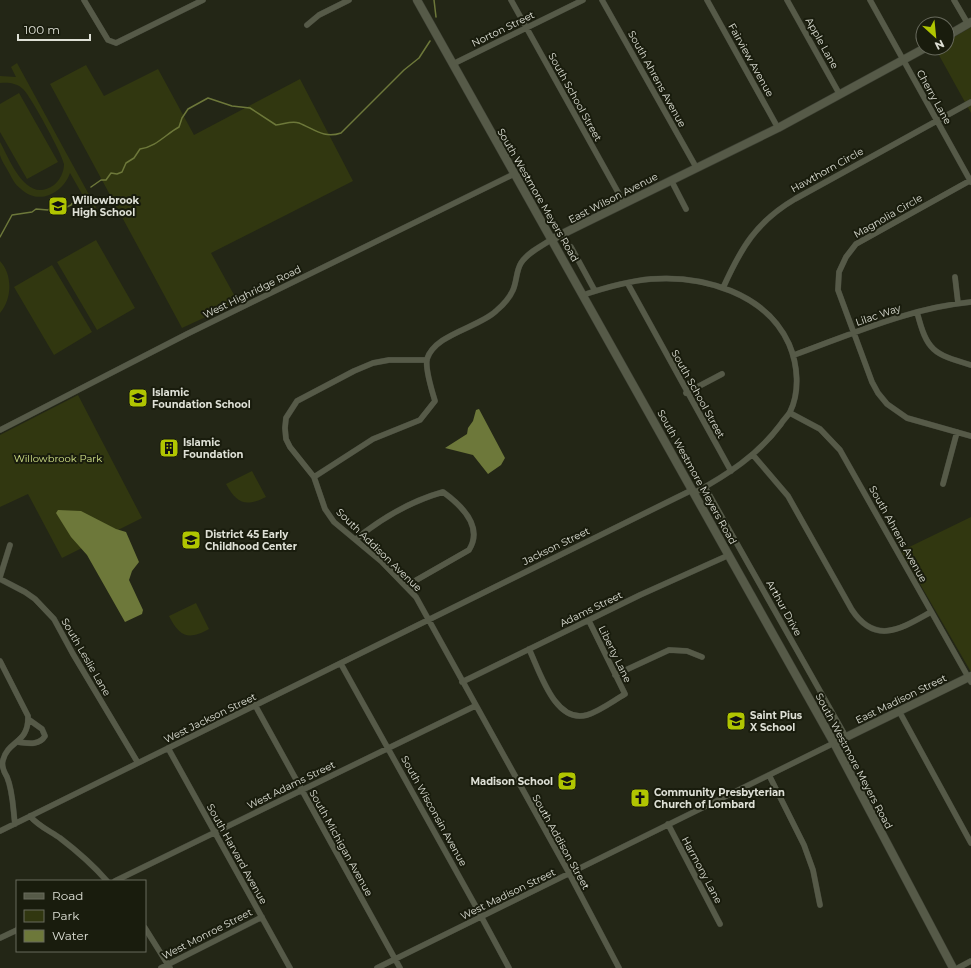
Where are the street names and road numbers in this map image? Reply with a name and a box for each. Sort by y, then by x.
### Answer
street label: Norton Street [469,8,537,50]
street label: Apple Lane [803,15,841,71]
street label: Fairview Avenue [725,21,777,99]
street label: South Ahrens Avenue [625,28,689,130]
street label: South School Street [545,50,605,144]
street label: Cherry Lane [914,67,954,127]
street label: South Westmore Meyers Road [494,126,582,264]
street label: Hawthorn Circle [788,145,866,195]
street label: East Wilson Avenue [566,170,660,226]
street label: Magnolia Circle [851,191,925,241]
street label: West Highridge Road [201,263,303,321]
street label: Lilac Way [854,301,903,329]
street label: South School Street [668,347,728,441]
street label: South Westmore Meyers Road [654,407,740,547]
street label: South Ahrens Avenue [866,483,930,585]
street label: South Addison Avenue [333,506,425,594]
street label: Jackson Street [519,524,592,568]
street label: Arthur Drive [763,578,805,638]
street label: Adams Street [558,588,624,630]
street label: South Leslie Lane [58,616,114,698]
street label: Liberty Lane [596,623,634,685]
street label: East Madison Street [853,671,949,727]
street label: West Jackson Street [162,690,258,746]
street label: South Westmore Meyers Road [813,691,895,831]
street label: South Wisconsin Avenue [398,753,470,869]
street label: West Adams Street [245,758,337,812]
street label: South Michigan Avenue [306,788,376,898]
street label: South Addison Street [529,792,593,892]
street label: South Harvard Avenue [204,801,270,907]
street label: Harmony Lane [679,834,725,906]
street label: West Madison Street [458,865,558,923]
street label: West Monroe Street [160,906,254,962]

